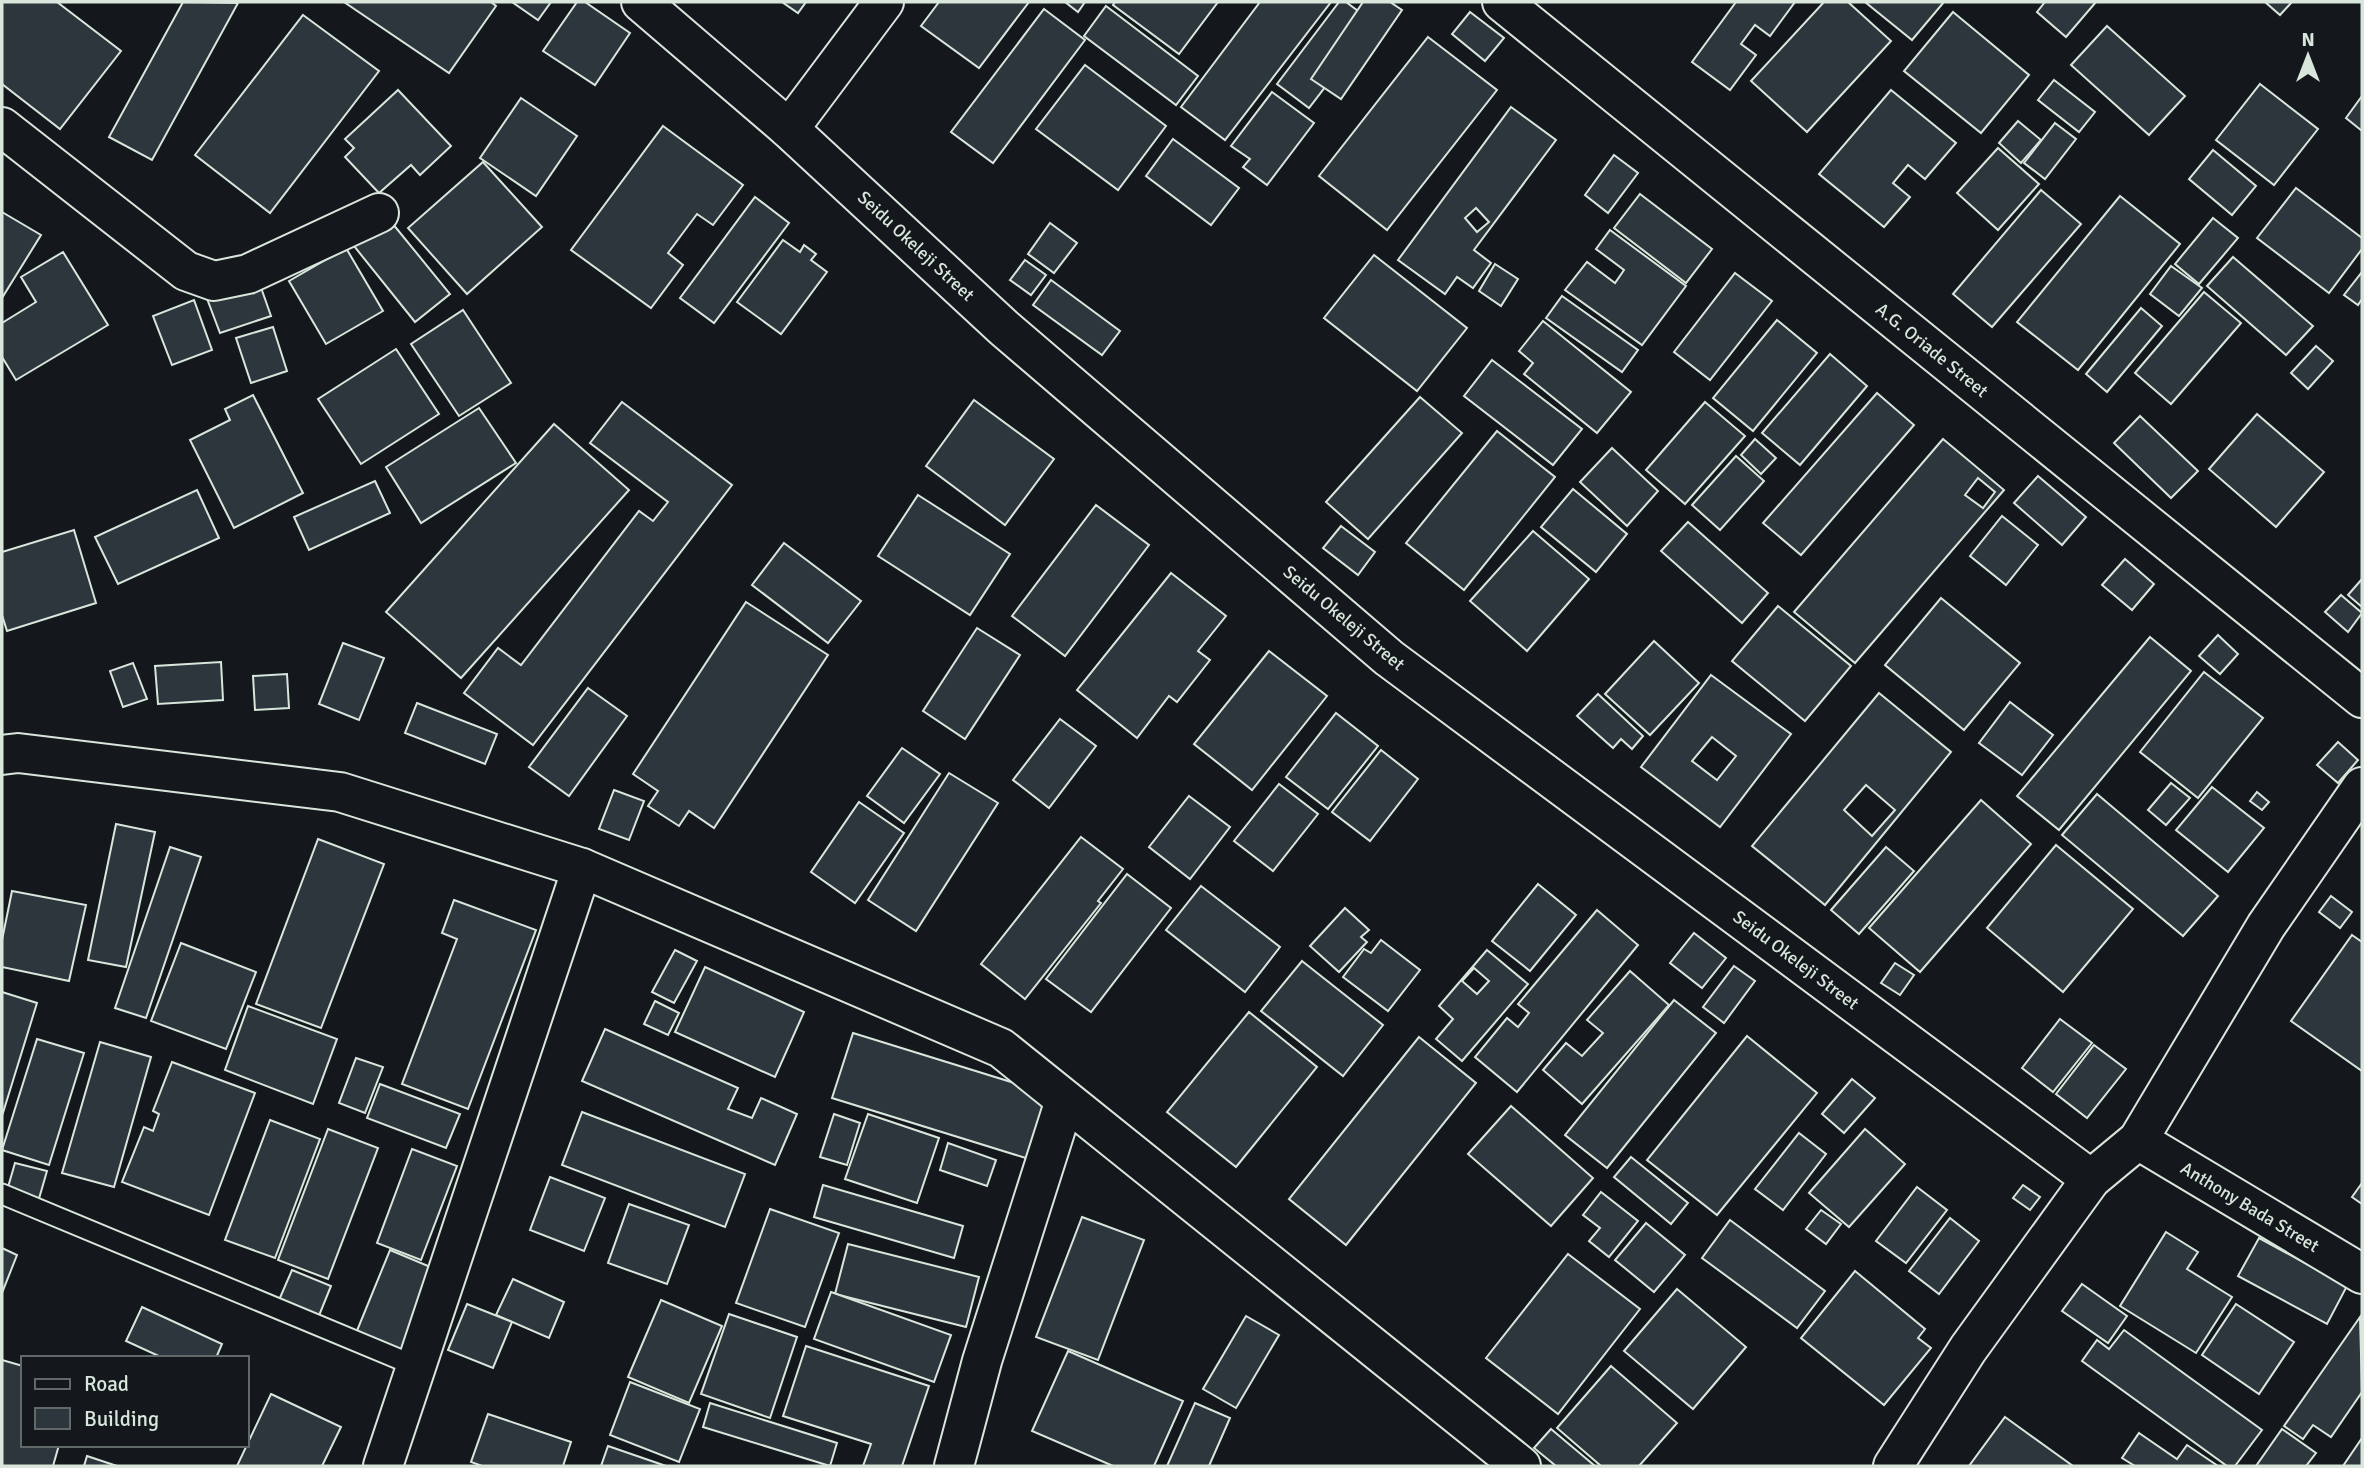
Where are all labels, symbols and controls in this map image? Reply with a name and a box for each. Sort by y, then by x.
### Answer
north arrow [2273,21,2343,91]
text: N [2301,28,2315,52]
street label: Seidu Okeleji Street [853,186,979,306]
street label: A.G. Oriade Street [1871,298,1993,402]
street label: Seidu Okeleji Street [1279,561,1409,675]
street label: Seidu Okeleji Street [1729,906,1863,1014]
street label: Anthony Bada Street [2177,1157,2323,1257]
legend [21,1356,248,1447]
text: Road [84,1371,129,1397]
text: Building [84,1406,159,1432]

